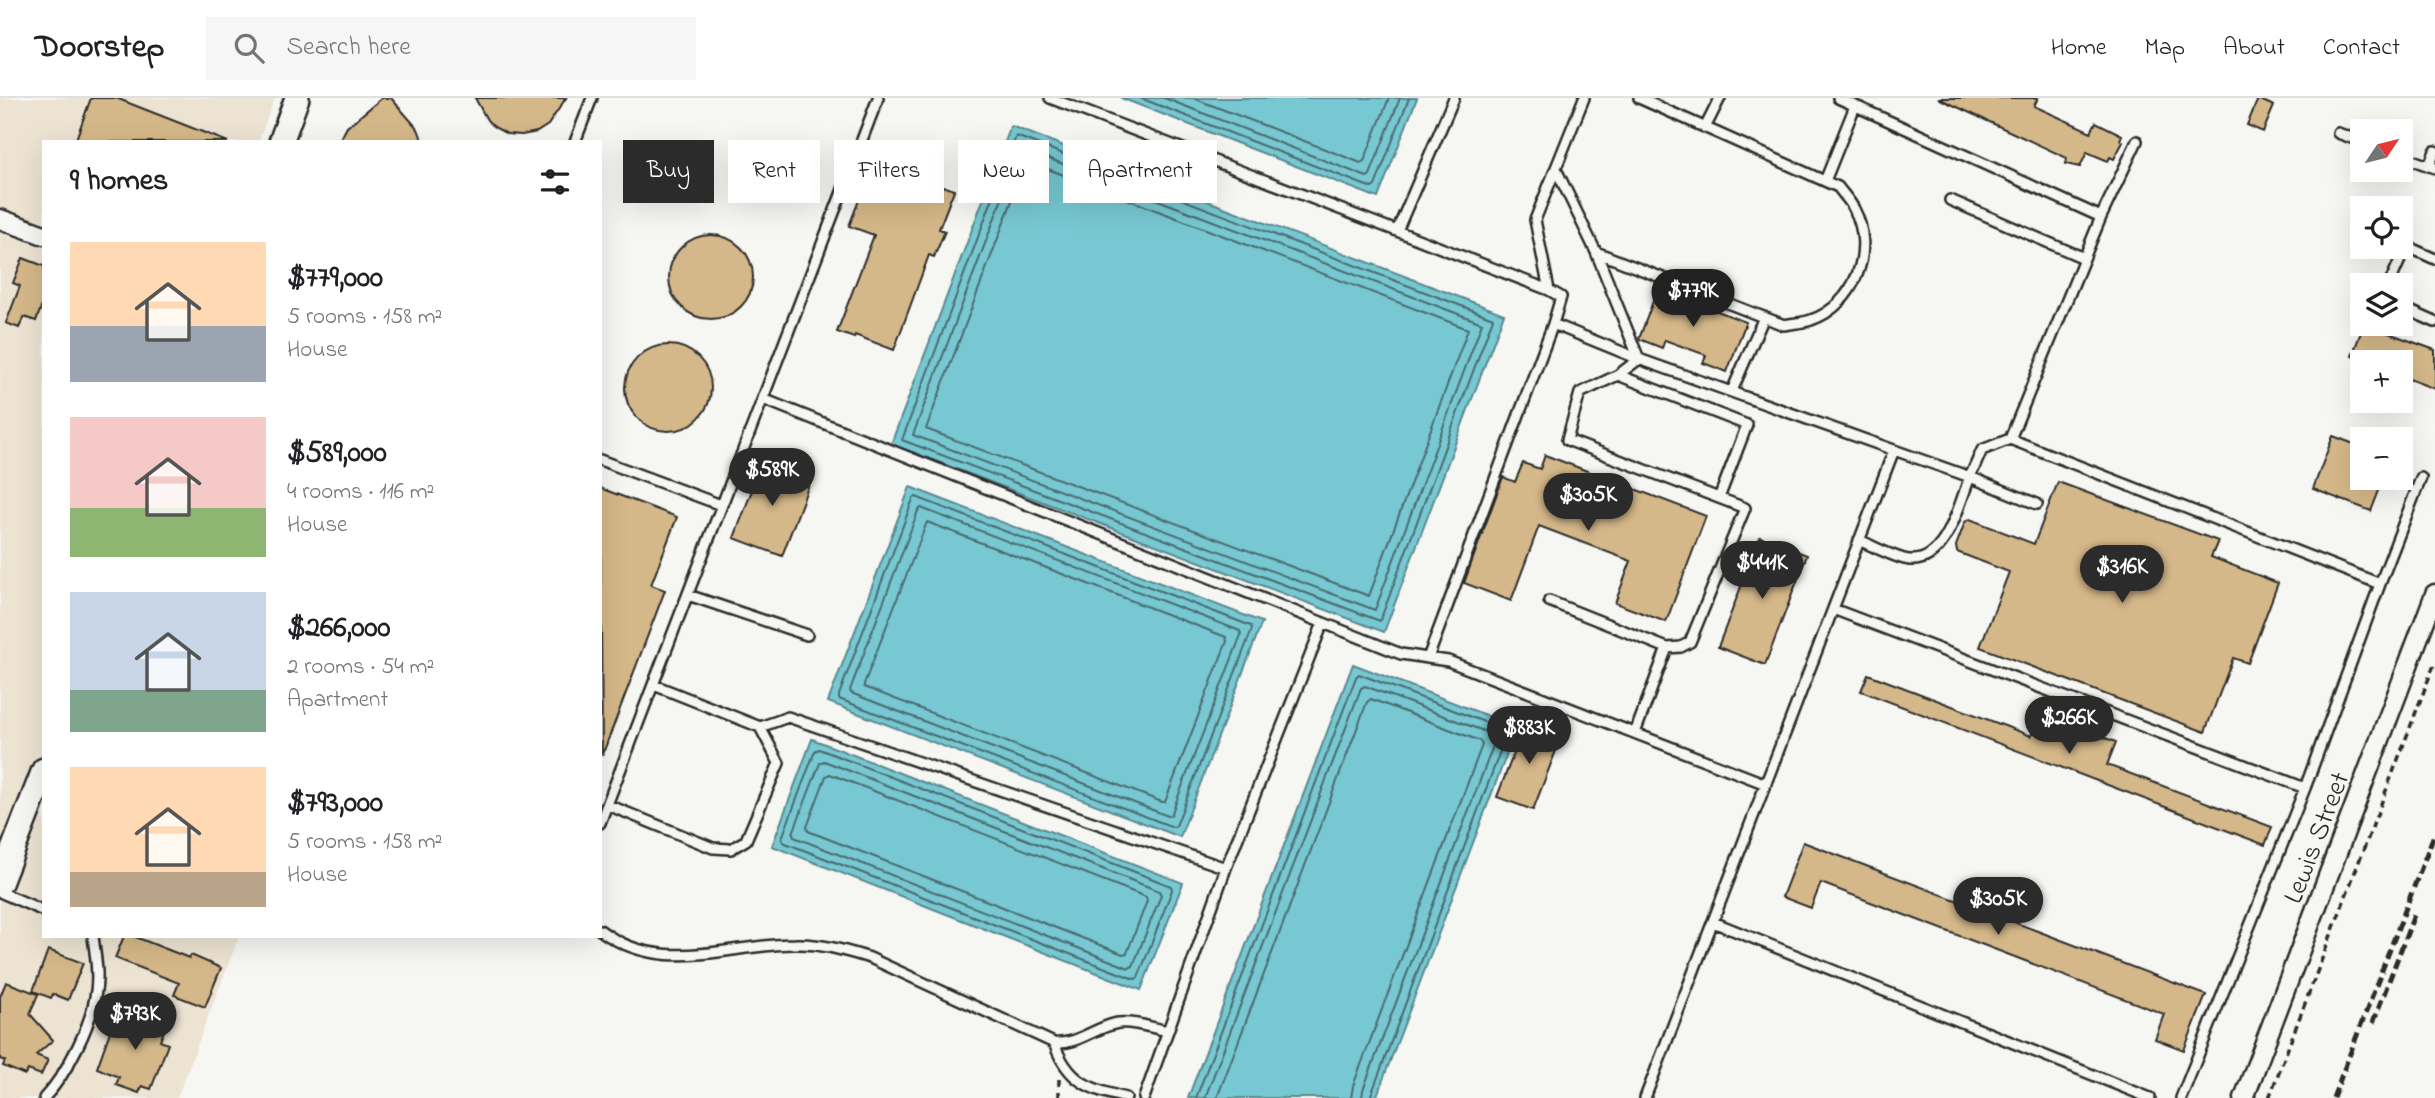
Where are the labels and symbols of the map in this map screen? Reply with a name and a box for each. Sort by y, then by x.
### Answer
north arrow [2350,119,2413,182]
pin: $779K [1644,270,1742,329]
pin: $589K [723,448,821,508]
pin: $305K [1539,474,1637,533]
pin: $441K [1713,542,1811,601]
pin: $316K [2073,546,2171,605]
pin: $266K [2020,696,2118,756]
pin: $883K [1480,706,1578,766]
street label: Lewis Street [2274,766,2362,910]
pin: $305K [1949,878,2047,937]
pin: $793K [86,992,184,1052]

